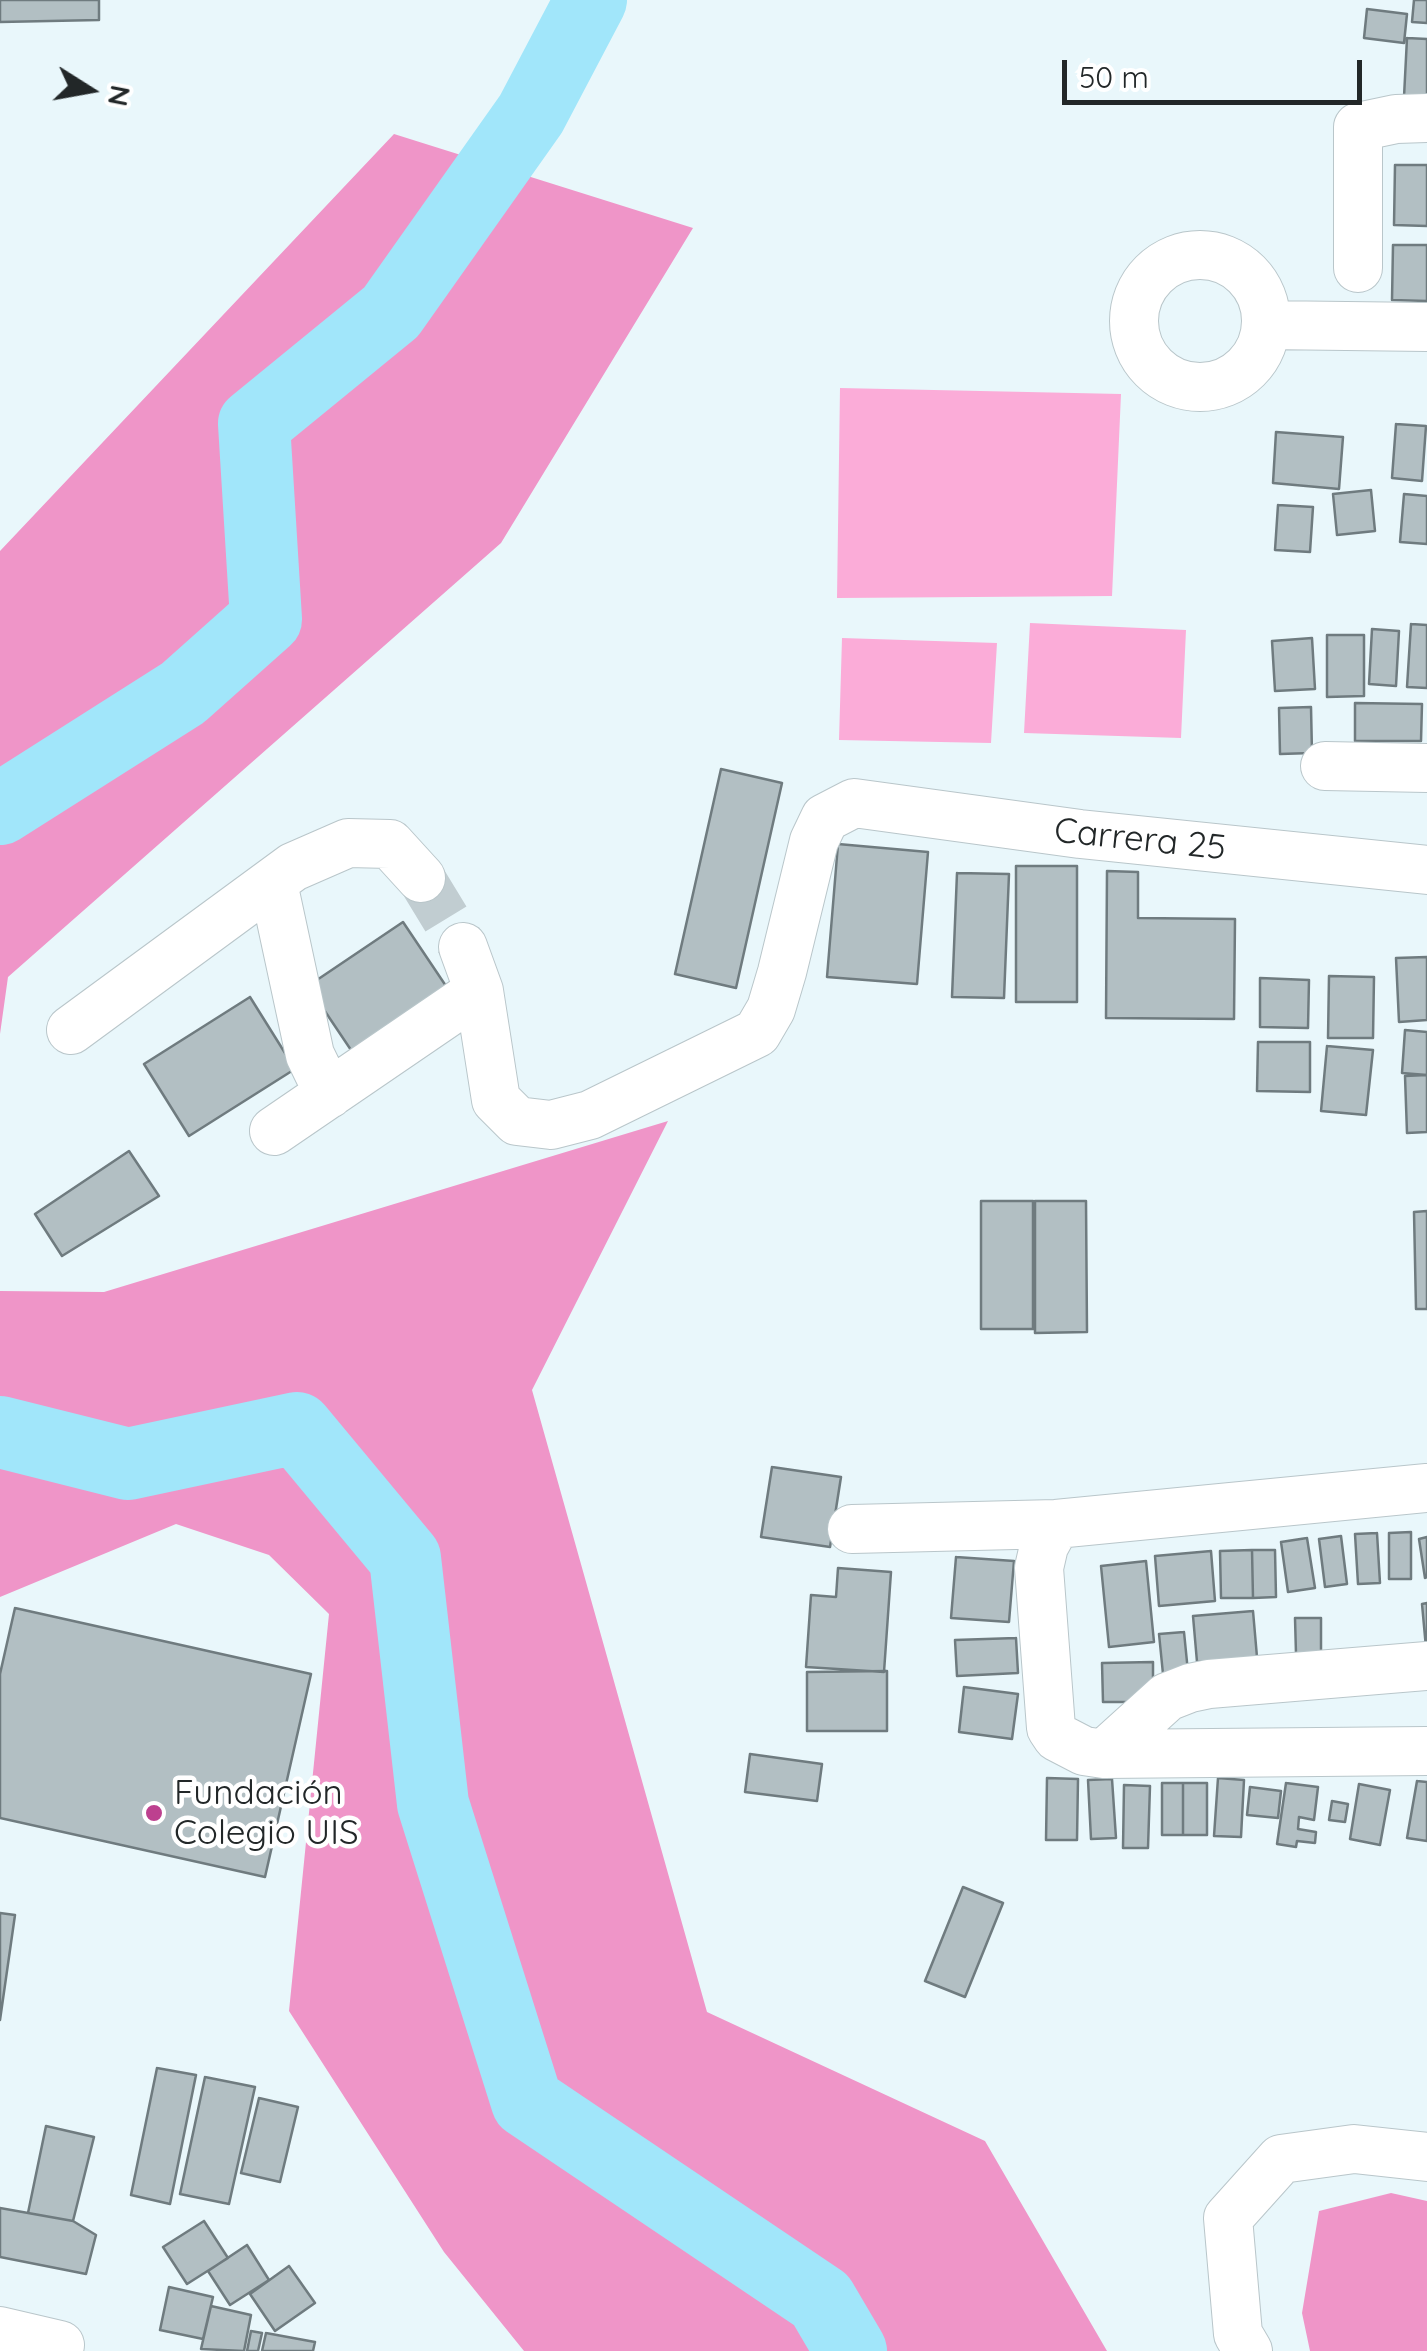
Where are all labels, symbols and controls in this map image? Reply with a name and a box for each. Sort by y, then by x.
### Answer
north arrow [40,40,140,140]
scale bar [1067,40,1367,102]
text: 50 m [1079,58,1149,96]
text: N [101,82,139,109]
street label: Carrera 25 [1052,810,1228,870]
place label: Fundación Colegio UIS [174,1772,359,1854]
marker: Fundación Colegio UIS [143,1802,165,1824]

